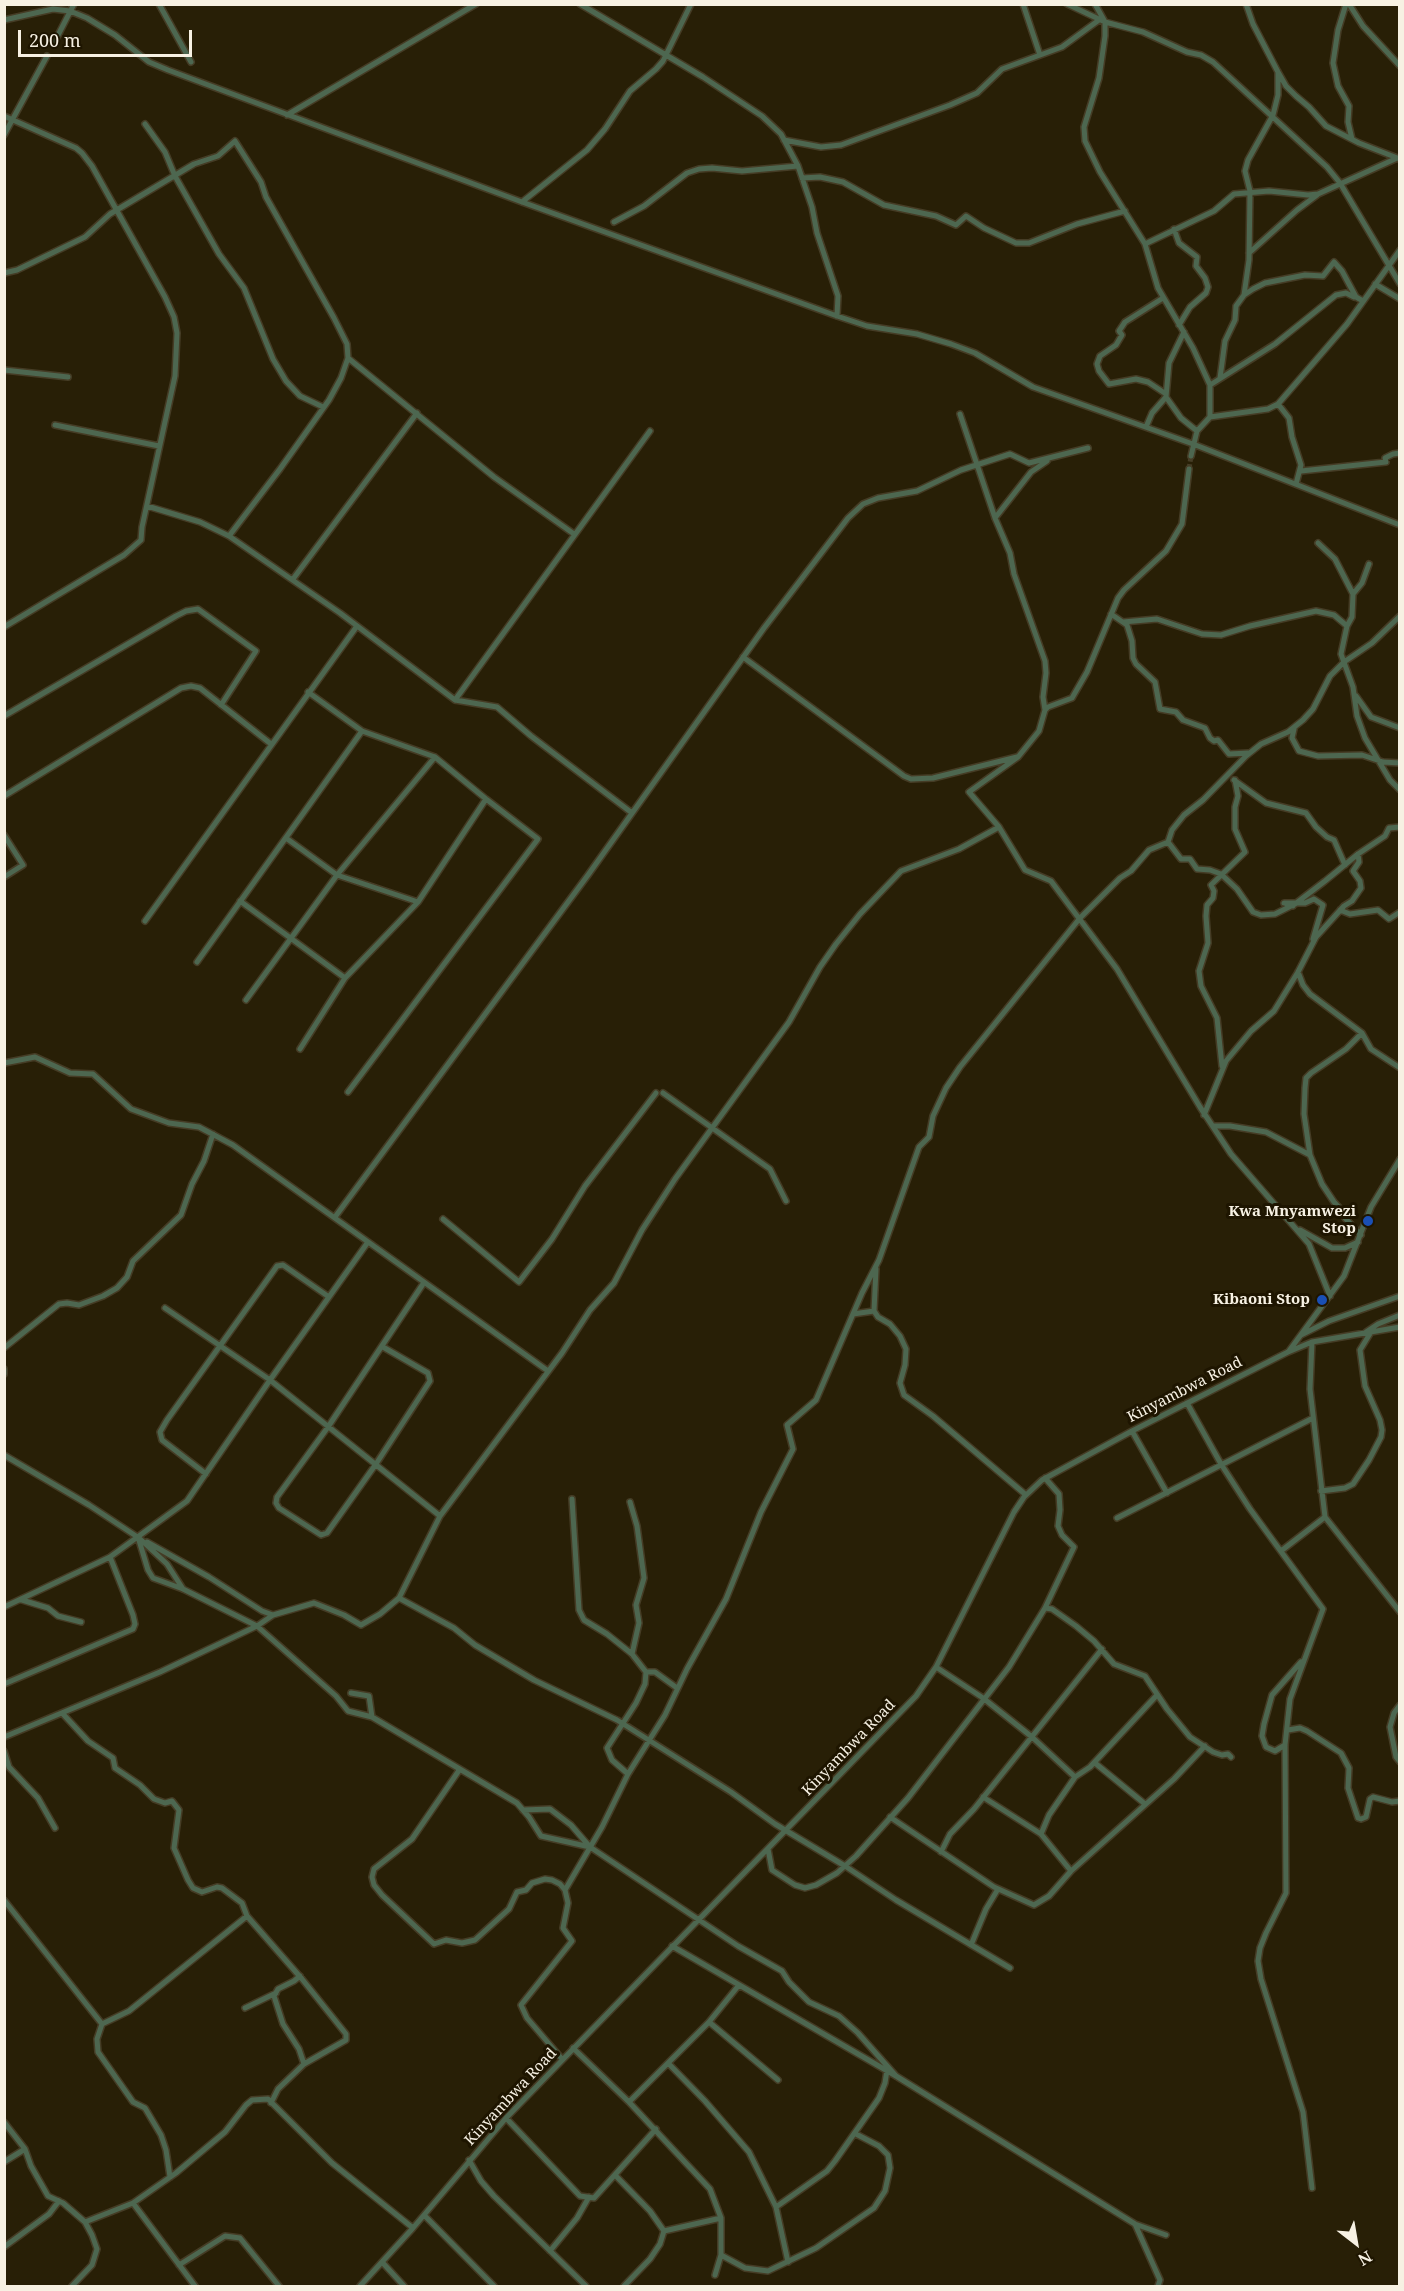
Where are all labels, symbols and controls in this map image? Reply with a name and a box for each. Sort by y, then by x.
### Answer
scale bar [21,18,195,56]
text: 200 m [29,28,81,52]
place label: Kwa Mnyamwezi Stop [1229,1203,1356,1238]
marker: Kwa Mnyamwezi Stop [1361,1214,1375,1228]
place label: Kibaoni Stop [1213,1291,1310,1309]
marker: Kibaoni Stop [1315,1293,1329,1307]
street label: Kinyambwa Road [1125,1353,1245,1427]
street label: Kinyambwa Road [799,1696,899,1800]
street label: Kinyambwa Road [461,2045,561,2149]
north arrow [1326,2213,1386,2273]
text: N [1354,2246,1376,2271]

